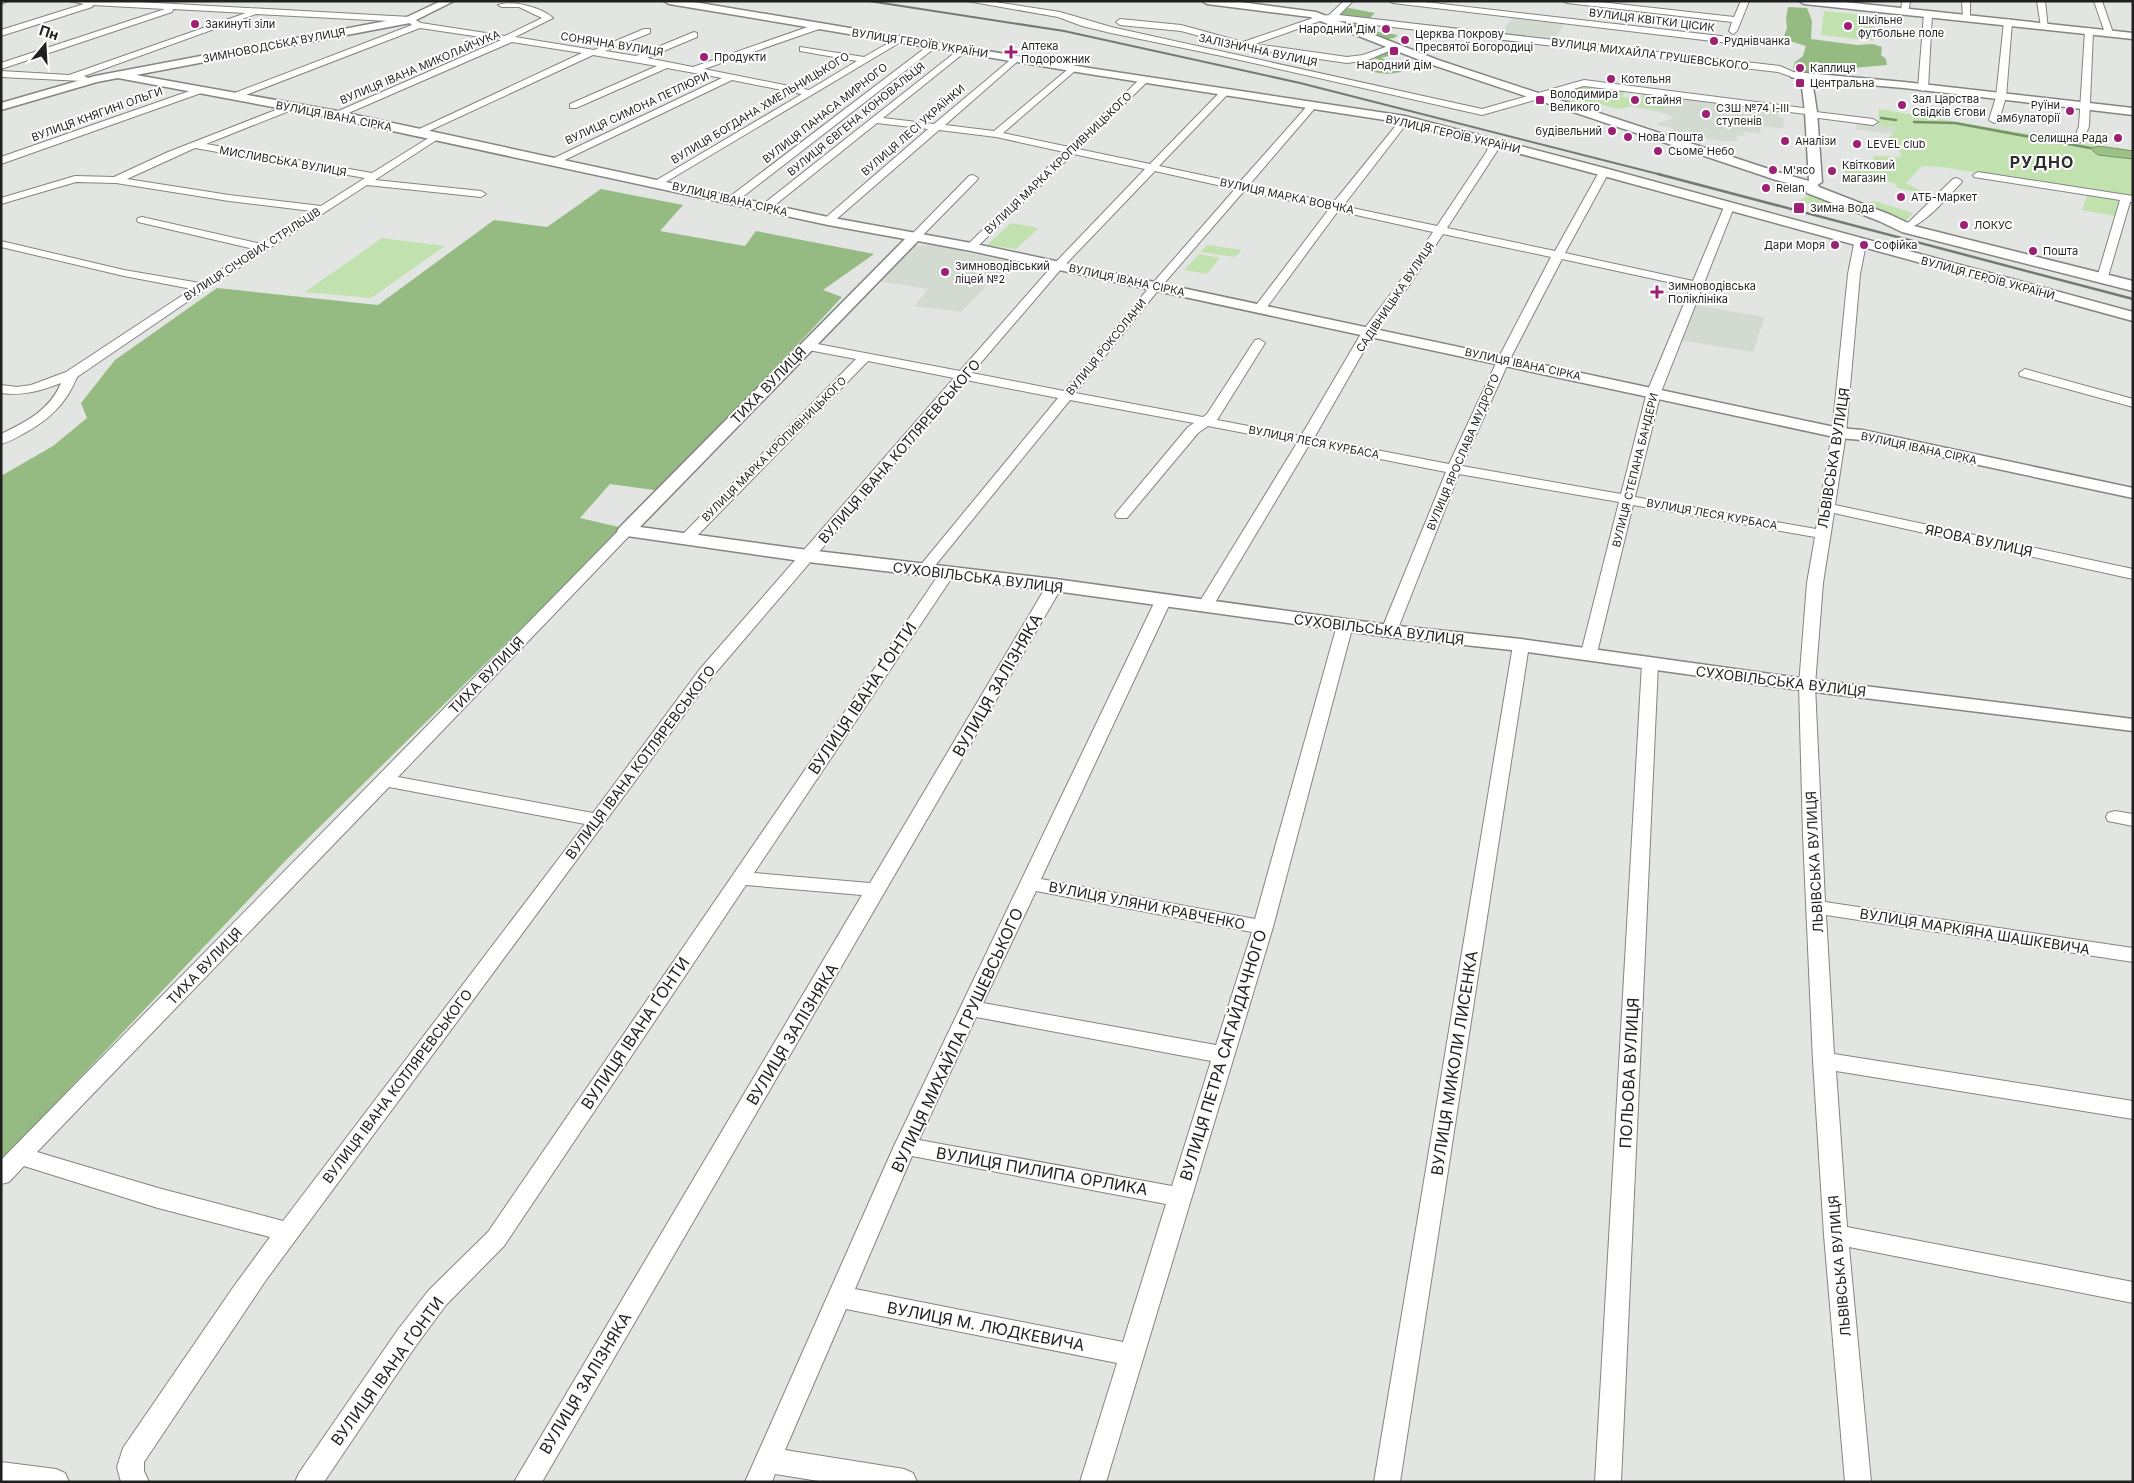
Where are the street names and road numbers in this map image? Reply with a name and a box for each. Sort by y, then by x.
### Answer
street label: ВУЛИЦЯ КВІТКИ ЦІСИК [1588,5,1716,35]
street label: ЗИМНОВОДСЬКА ВУЛИЦЯ [201,24,347,66]
street label: ВУЛИЦЯ ГЕРОЇВ УКРАЇНИ [851,25,989,61]
street label: ВУЛИЦЯ ІВАНА МИКОЛАЙЧУКА [338,27,503,107]
street label: СОНЯЧНА ВУЛИЦЯ [560,29,664,59]
street label: ЗАЛІЗНИЧНА ВУЛИЦЯ [1197,31,1319,69]
street label: ВУЛИЦЯ МИХАЙЛА ГРУШЕВСЬКОГО [1550,35,1750,73]
street label: ВУЛИЦЯ БОГДАНА ХМЕЛЬНИЦЬКОГО [668,49,852,167]
street label: ВУЛИЦЯ ЄВГЕНА КОНОВАЛЬЦЯ [784,59,928,179]
street label: ВУЛИЦЯ ПАНАСА МИРНОГО [760,60,890,166]
street label: ВУЛИЦЯ СИМОНА ПЕТЛЮРИ [563,68,711,148]
street label: ВУЛИЦЯ ЛЕСІ УКРАЇНКИ [858,81,968,179]
street label: ВУЛИЦЯ КНЯГИНІ ОЛЬГИ [29,84,165,144]
street label: ВУЛИЦЯ МАРКА КРОПИВНИЦЬКОГО [981,89,1135,237]
street label: ВУЛИЦЯ ІВАНА СІРКА [275,98,394,134]
street label: ВУЛИЦЯ ГЕРОЇВ УКРАЇНИ [1384,112,1522,156]
street label: МИСЛИВСЬКА ВУЛИЦЯ [218,143,348,179]
street label: ВУЛИЦЯ МАРКА ВОВЧКА [1219,175,1356,217]
street label: ВУЛИЦЯ ІВАНА СІРКА [671,179,790,219]
street label: ВУЛИЦЯ СІЧОВИХ СТРІЛЬЦІВ [181,204,323,304]
street label: САДІВНИЦЬКА ВУЛИЦЯ [1353,239,1437,355]
street label: ВУЛИЦЯ ГЕРОЇВ УКРАЇНИ [1920,253,2056,303]
street label: ВУЛИЦЯ ІВАНА СІРКА [1068,261,1187,299]
street label: ВУЛИЦЯ РОКСОЛАНИ [1063,296,1149,398]
street label: ТИХА ВУЛИЦЯ [727,343,809,427]
street label: ВУЛИЦЯ ІВАНА СІРКА [1464,345,1583,383]
street label: ВУЛИЦЯ ІВАНА КОТЛЯРЕВСЬКОГО [814,356,984,546]
street label: ВУЛИЦЯ ЯРОСЛАВА МУДРОГО [1424,372,1502,532]
street label: ВУЛИЦЯ МАРКА КРОПИВНИЦЬКОГО [699,374,849,524]
street label: ЛЬВІВСЬКА ВУЛИЦЯ [1813,387,1853,529]
street label: ВУЛИЦЯ СТЕПАНА БАНДЕРИ [1609,391,1661,549]
street label: ВУЛИЦЯ ЛЕСЯ КУРБАСА [1247,422,1381,462]
street label: ВУЛИЦЯ ІВАНА СІРКА [1860,429,1979,467]
street label: ВУЛИЦЯ ЛЕСЯ КУРБАСА [1645,496,1779,532]
street label: ЯРОВА ВУЛИЦЯ [1924,520,2034,560]
street label: СУХОВІЛЬСЬКА ВУЛИЦЯ [892,558,1064,596]
street label: ВУЛИЦЯ ЗАЛІЗНЯКА [948,610,1046,760]
street label: СУХОВІЛЬСЬКА ВУЛИЦЯ [1293,610,1465,648]
street label: ВУЛИЦЯ ІВАНА ҐОНТИ [804,618,920,778]
street label: ТИХА ВУЛИЦЯ [445,633,527,717]
street label: ВУЛИЦЯ ІВАНА КОТЛЯРЕВСЬКОГО [562,662,718,862]
street label: СУХОВІЛЬСЬКА ВУЛИЦЯ [1695,662,1867,700]
street label: ЛЬВІВСЬКА ВУЛИЦЯ [1802,791,1826,933]
street label: ВУЛИЦЯ УЛЯНИ КРАВЧЕНКО [1047,878,1247,932]
street label: ВУЛИЦЯ МАРКІЯНА ШАШКЕВИЧА [1859,904,2092,958]
street label: ВУЛИЦЯ МИХАЙЛА ГРУШЕВСЬКОГО [887,905,1027,1175]
street label: ТИХА ВУЛИЦЯ [163,924,245,1008]
street label: ВУЛИЦЯ ПЕТРА САГАЙДАЧНОГО [1175,927,1271,1183]
street label: ВУЛИЦЯ МИКОЛИ ЛИСЕНКА [1426,949,1482,1177]
street label: ВУЛИЦЯ ІВАНА ҐОНТИ [577,953,693,1113]
street label: ВУЛИЦЯ ЗАЛІЗНЯКА [742,959,842,1109]
street label: ВУЛИЦЯ ІВАНА КОТЛЯРЕВСЬКОГО [319,986,475,1186]
street label: ПОЛЬОВА ВУЛИЦЯ [1615,997,1643,1149]
street label: ВУЛИЦЯ ПИЛИПА ОРЛИКА [935,1143,1149,1199]
street label: ЛЬВІВСЬКА ВУЛИЦЯ [1824,1195,1854,1337]
street label: ВУЛИЦЯ ІВАНА ҐОНТИ [326,1293,448,1449]
street label: ВУЛИЦЯ М. ЛЮДКЕВИЧА [885,1297,1087,1355]
street label: ВУЛИЦЯ ЗАЛІЗНЯКА [535,1308,635,1458]

